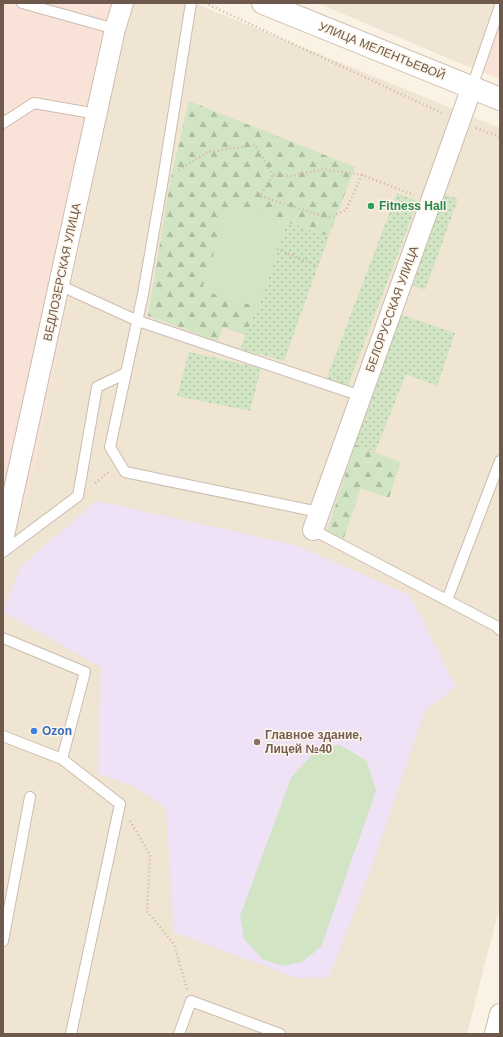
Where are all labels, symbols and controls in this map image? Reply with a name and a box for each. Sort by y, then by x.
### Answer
street label: УЛИЦА МЕЛЕНТЬЕВОЙ [317,18,448,83]
place label: Fitness Hall [379,199,446,213]
marker: Fitness Hall [366,201,376,211]
street label: ВЕДЛОЗЕРСКАЯ УЛИЦА [41,202,83,342]
street label: БЕЛОРУССКАЯ УЛИЦА [363,244,421,374]
place label: Ozon [42,724,72,738]
marker: Ozon [29,726,39,736]
place label: Главное здание, Лицей №40 [265,728,362,756]
marker: Главное здание, Лицей №40 [252,737,262,747]

